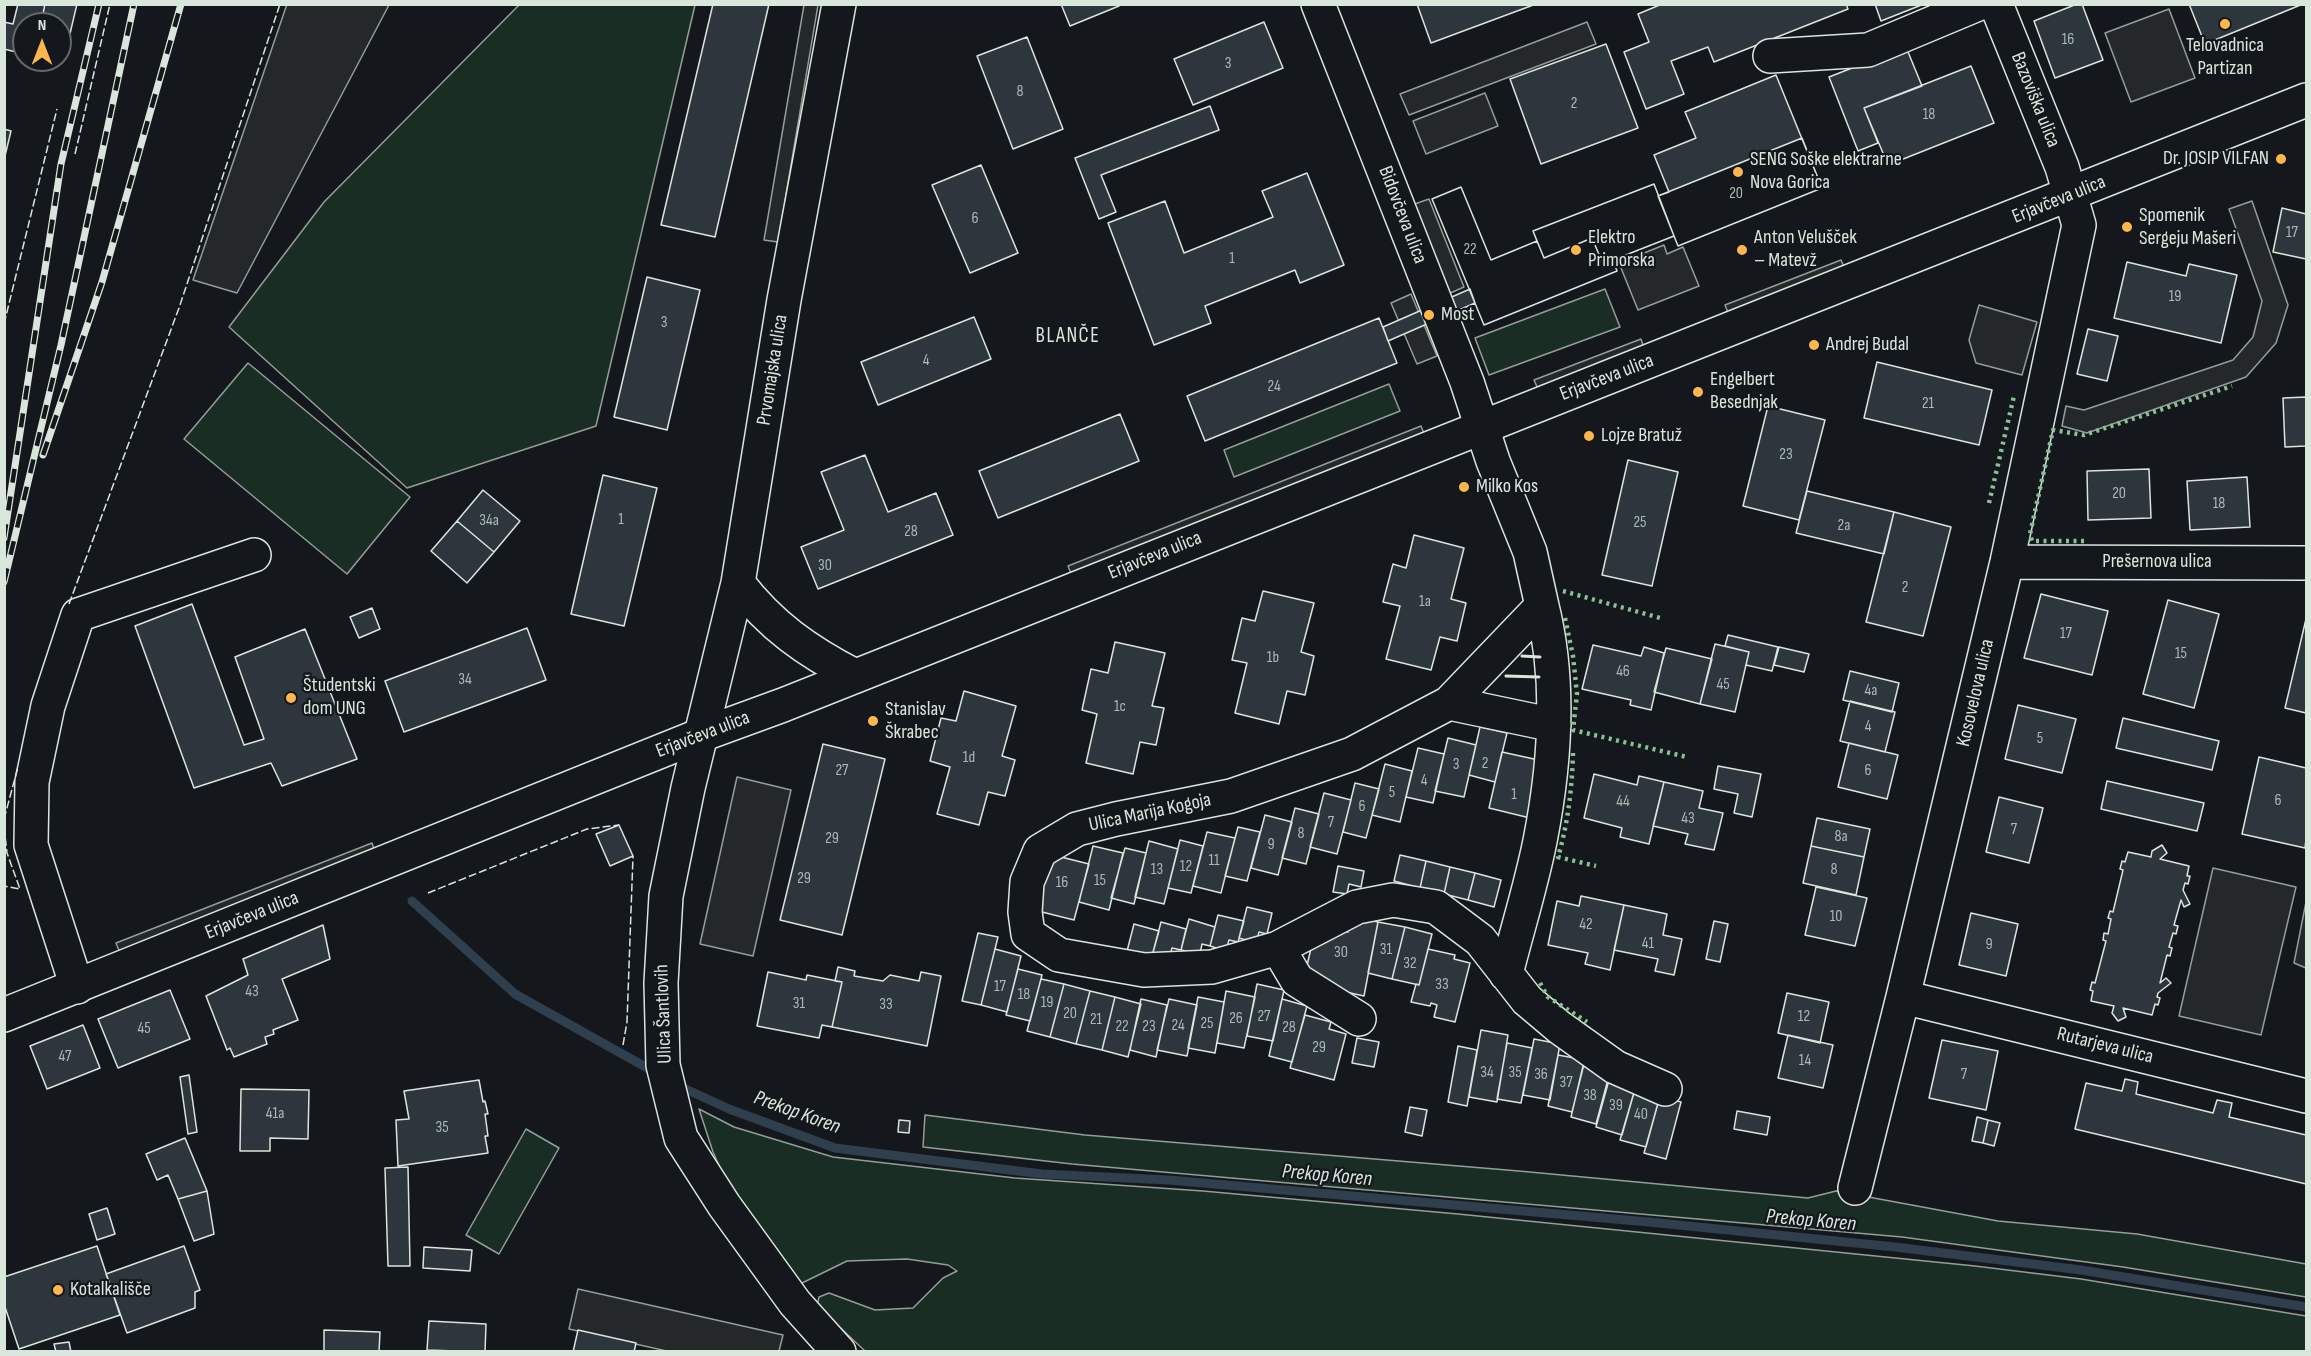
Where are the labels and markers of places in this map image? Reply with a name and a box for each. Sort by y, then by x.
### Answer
marker: Telovadnica Partizan [2218,17,2232,31]
place label: Telovadnica Partizan [2186,34,2264,81]
place label: Dr. JOSIP VILFAN [2163,147,2269,171]
place label: SENG Soške elektrarne Nova Gorica [1750,148,1902,195]
marker: Dr. JOSIP VILFAN [2274,152,2288,166]
marker: SENG Soške elektrarne Nova Gorica [1731,165,1745,179]
place label: Spomenik Sergeju Mašeri [2139,204,2236,251]
marker: Spomenik Sergeju Mašeri [2120,220,2134,234]
place label: Elektro Primorska [1588,226,1655,273]
place label: Anton Velušček – Matevž [1754,226,1857,273]
marker: Elektro Primorska [1569,243,1583,257]
marker: Anton Velušček – Matevž [1735,243,1749,257]
place label: Most [1441,303,1474,327]
marker: Most [1422,308,1436,322]
place label: Andrej Budal [1826,333,1909,357]
marker: Andrej Budal [1807,338,1821,352]
place label: Engelbert Besednjak [1710,368,1778,415]
marker: Engelbert Besednjak [1691,385,1705,399]
place label: Lojze Bratuž [1601,424,1682,448]
marker: Lojze Bratuž [1582,429,1596,443]
place label: Milko Kos [1476,475,1538,499]
marker: Milko Kos [1457,480,1471,494]
place label: Študentski dom UNG [303,674,376,721]
marker: Študentski dom UNG [284,691,298,705]
place label: Stanislav Škrabec [885,698,946,745]
marker: Stanislav Škrabec [866,714,880,728]
place label: Kotalkališče [70,1278,151,1302]
marker: Kotalkališče [51,1283,65,1297]

